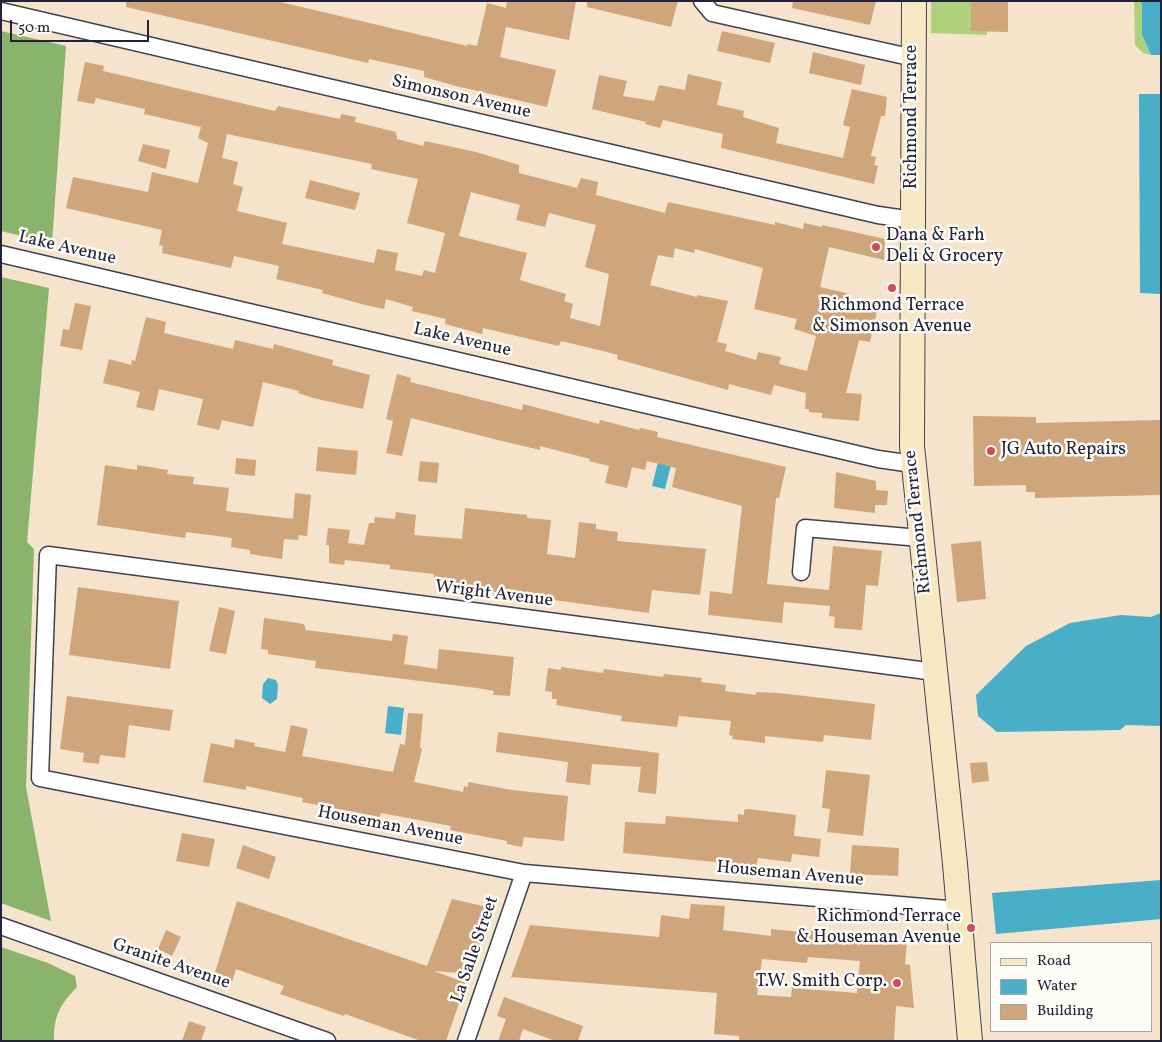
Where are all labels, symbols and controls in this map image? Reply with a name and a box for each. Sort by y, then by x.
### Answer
scale bar [12,10,151,42]
text: 50 m [18,18,50,39]
street label: Richmond Terrace [902,45,924,189]
street label: Simonson Avenue [389,71,533,125]
place label: Dana & Farh Deli & Grocery [886,226,1003,268]
street label: Lake Avenue [16,227,118,271]
marker: Dana & Farh Deli & Grocery [870,241,882,253]
marker: Richmond Terrace & Simonson Avenue [886,282,898,294]
place label: Richmond Terrace & Simonson Avenue [812,296,972,338]
street label: Lake Avenue [411,319,513,363]
place label: JG Auto Repairs [1001,440,1126,462]
marker: JG Auto Repairs [985,445,997,457]
street label: Richmond Terrace [901,449,937,595]
street label: Wright Avenue [434,577,554,613]
street label: Houseman Avenue [315,802,465,852]
street label: Houseman Avenue [716,858,864,892]
street label: La Salle Street [448,894,504,1006]
place label: Richmond Terrace & Houseman Avenue [796,907,961,950]
marker: Richmond Terrace & Houseman Avenue [965,922,977,934]
street label: Granite Avenue [109,935,233,995]
legend [990,942,1152,1032]
text: Road [1037,951,1071,972]
place label: T.W. Smith Corp. [756,972,887,994]
text: Water [1037,976,1077,997]
marker: T.W. Smith Corp. [891,977,903,989]
text: Building [1037,1001,1093,1022]

